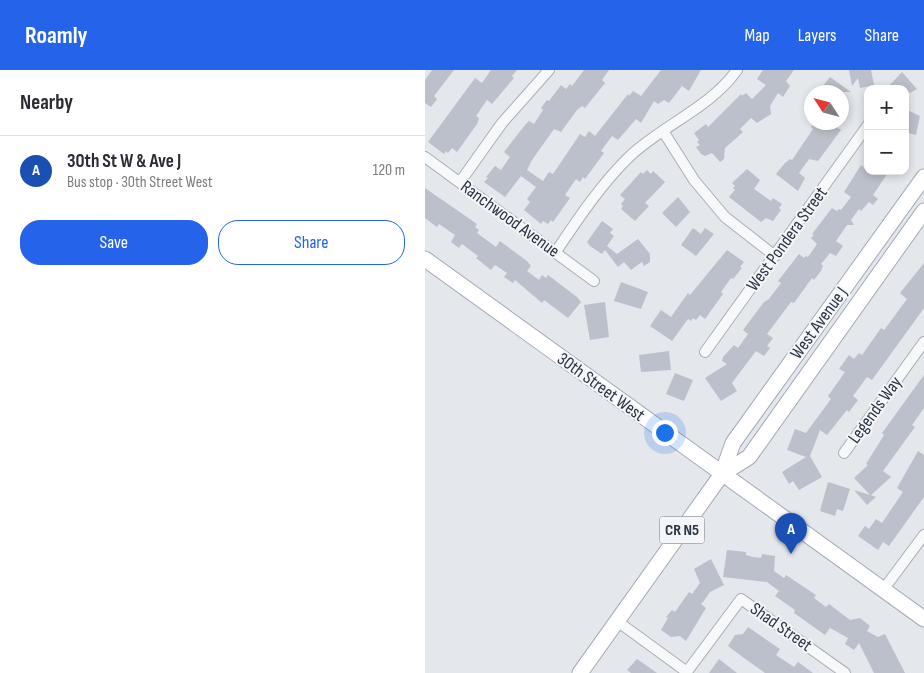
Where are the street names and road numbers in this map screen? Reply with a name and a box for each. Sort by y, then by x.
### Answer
street label: Ranchwood Avenue [457,176,563,262]
street label: West Pondera Street [742,182,832,295]
street label: West Avenue J [786,283,852,363]
street label: 30th Street West [553,348,649,426]
street label: Legends Way [844,372,906,448]
road number: CR N5 [659,516,705,544]
street label: Shad Street [746,598,816,656]

